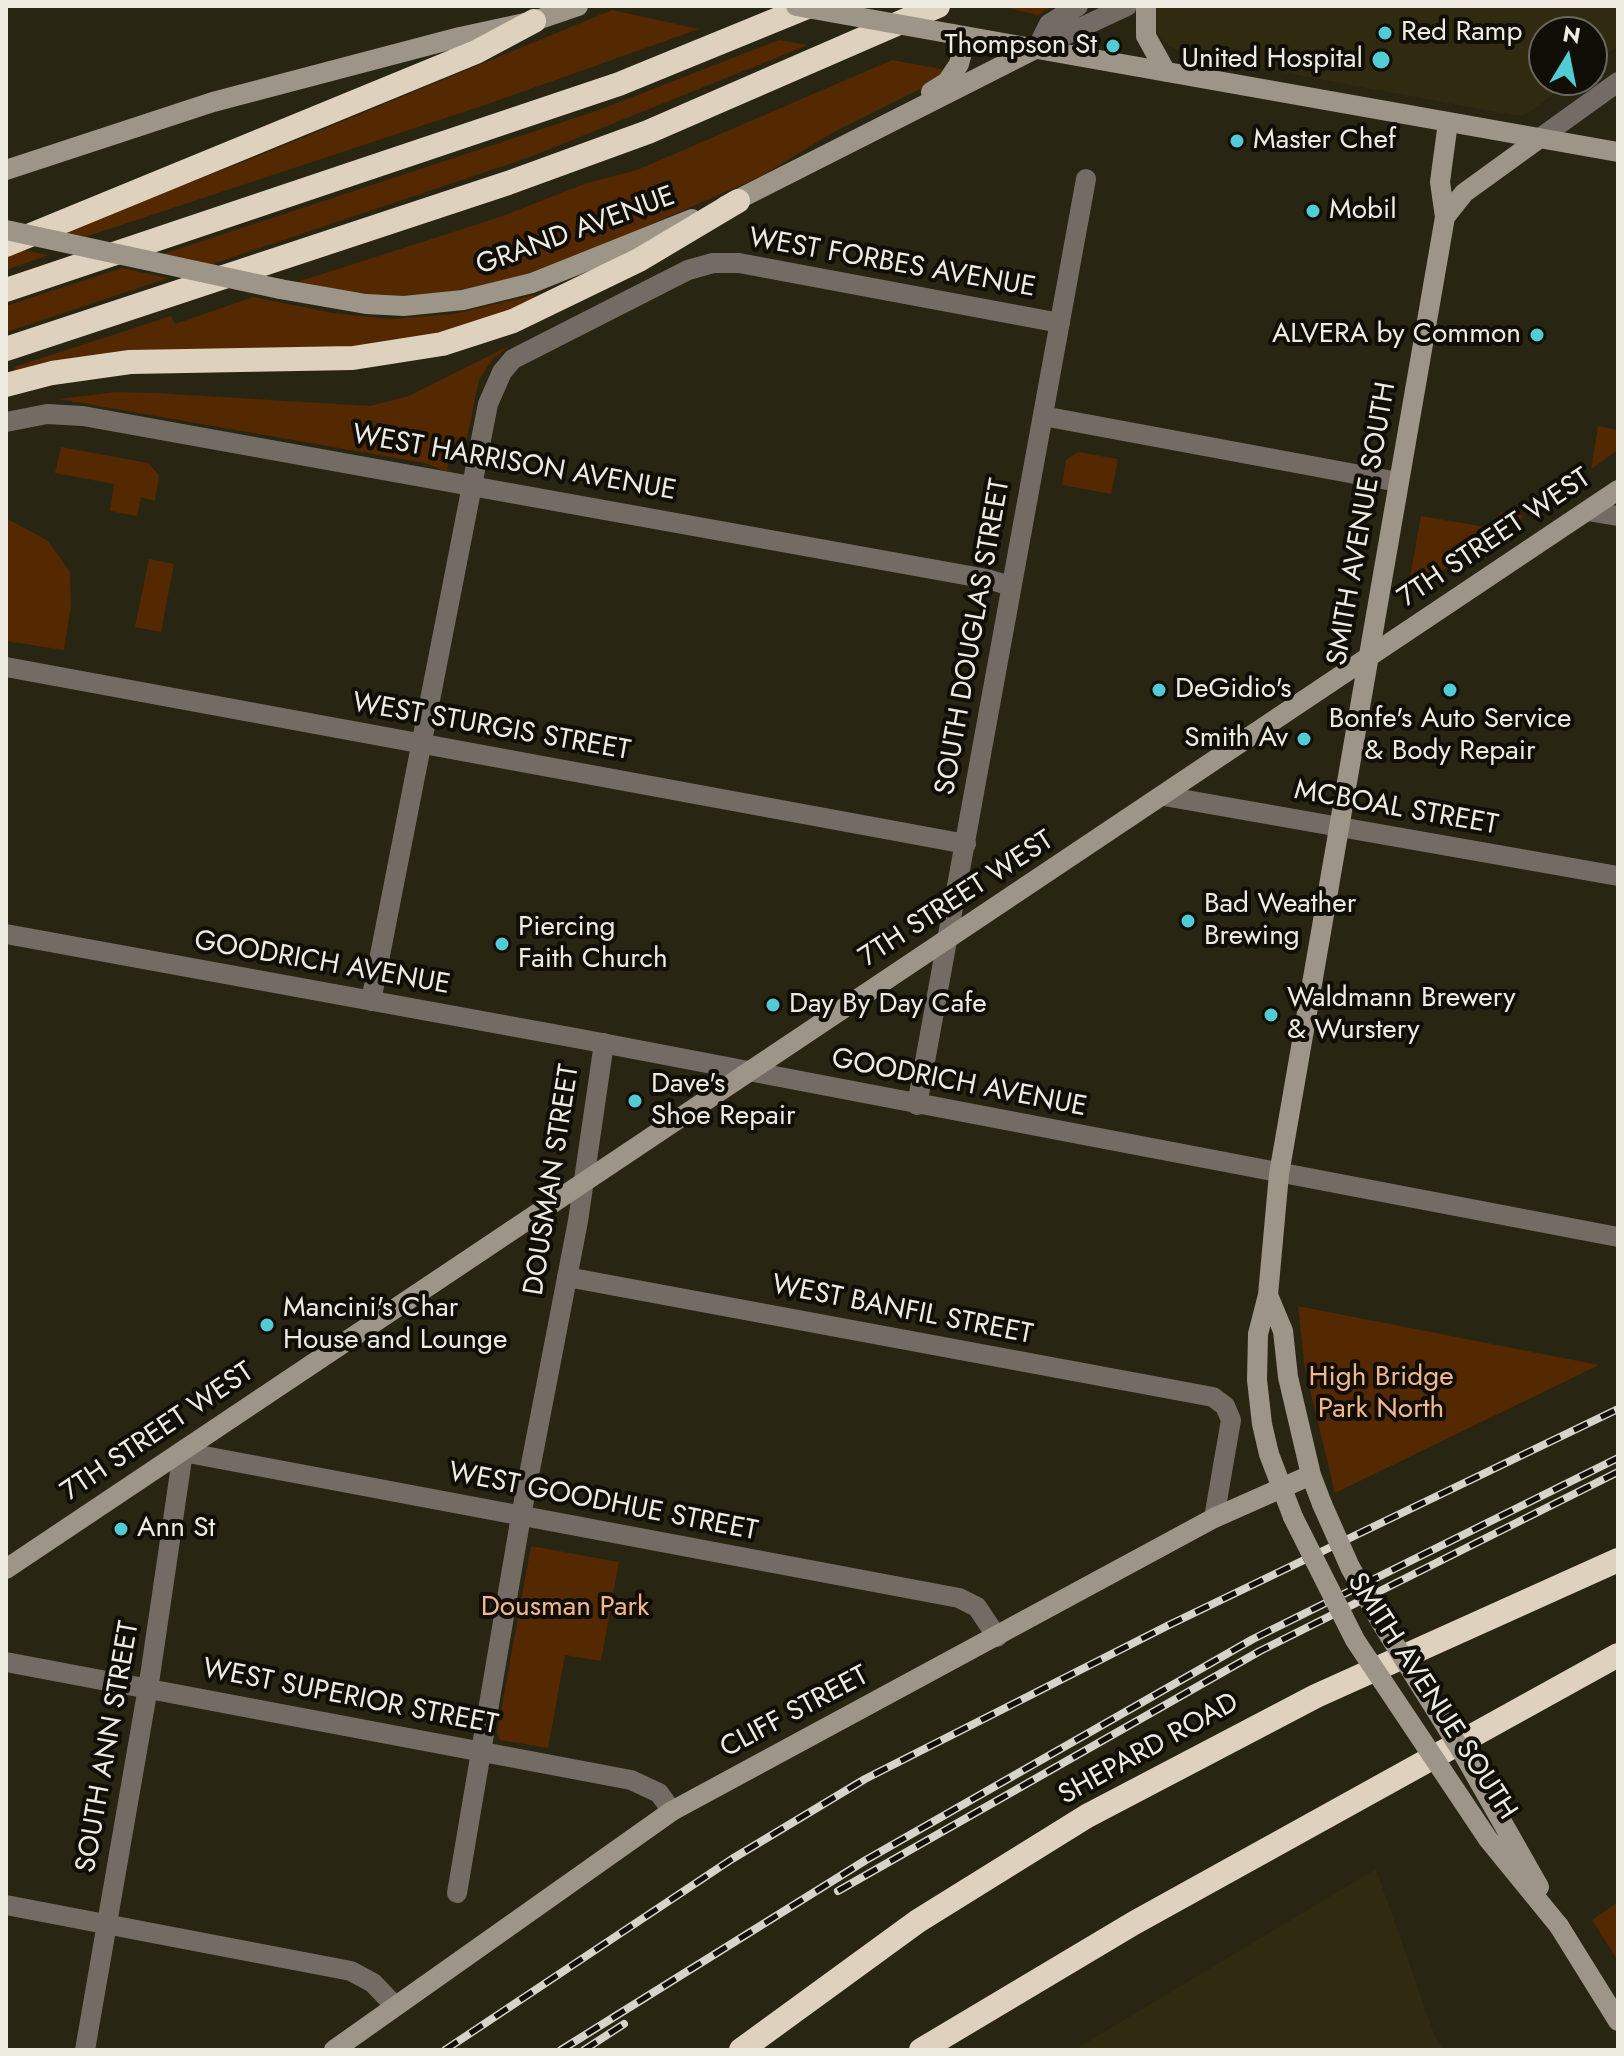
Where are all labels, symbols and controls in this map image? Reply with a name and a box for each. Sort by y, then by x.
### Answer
place label: Red Ramp [1401,16,1522,50]
north arrow [1528,16,1608,96]
text: N [1560,17,1583,52]
marker: Red Ramp [1376,24,1394,42]
place label: Thompson St [944,29,1097,63]
marker: Thompson St [1104,37,1122,55]
place label: United Hospital [1182,43,1363,77]
marker: United Hospital [1370,49,1392,71]
place label: Master Chef [1253,124,1396,158]
marker: Master Chef [1228,132,1246,150]
street label: GRAND AVENUE [472,180,680,284]
place label: Mobil [1329,194,1397,228]
marker: Mobil [1304,202,1322,220]
street label: WEST FORBES AVENUE [746,222,1038,306]
place label: ALVERA by Common [1272,318,1521,352]
marker: ALVERA by Common [1528,326,1546,344]
street label: SMITH AVENUE SOUTH [1322,380,1404,668]
street label: WEST HARRISON AVENUE [349,419,679,509]
street label: 7TH STREET WEST [1392,462,1598,616]
street label: SOUTH DOUGLAS STREET [930,476,1018,798]
place label: DeGidio's [1175,673,1292,707]
marker: DeGidio's [1150,681,1168,699]
marker: Bonfe's Auto Service & Body Repair [1441,681,1459,699]
street label: WEST STURGIS STREET [349,687,633,769]
place label: Bonfe's Auto Service & Body Repair [1329,703,1571,769]
place label: Smith Av [1184,722,1288,756]
marker: Smith Av [1295,730,1313,748]
street label: MCBOAL STREET [1292,775,1500,843]
street label: 7TH STREET WEST [853,825,1061,975]
place label: Bad Weather Brewing [1204,888,1356,954]
place label: Piercing Faith Church [518,911,668,977]
marker: Bad Weather Brewing [1179,912,1197,930]
street label: GOODRICH AVENUE [191,925,453,1003]
marker: Piercing Faith Church [493,935,511,953]
place label: Waldmann Brewery & Wurstery [1287,982,1516,1048]
place label: Day By Day Cafe [789,988,987,1022]
marker: Day By Day Cafe [764,996,782,1014]
marker: Waldmann Brewery & Wurstery [1262,1006,1280,1024]
street label: GOODRICH AVENUE [829,1043,1089,1125]
street label: DOUSMAN STREET [518,1062,588,1298]
place label: Dave's Shoe Repair [651,1068,796,1134]
marker: Dave's Shoe Repair [626,1092,644,1110]
street label: WEST BANFIL STREET [769,1269,1035,1353]
place label: Mancini's Char House and Lounge [283,1292,507,1358]
marker: Mancini's Char House and Lounge [258,1316,276,1334]
street label: 7TH STREET WEST [55,1356,261,1510]
park label: High Bridge Park North [1308,1361,1454,1427]
street label: WEST GOODHUE STREET [446,1457,760,1549]
place label: Ann St [137,1512,215,1546]
marker: Ann St [112,1520,130,1538]
street label: SMITH AVENUE SOUTH [1339,1568,1523,1826]
park label: Dousman Park [481,1591,649,1625]
street label: SOUTH ANN STREET [70,1619,148,1875]
street label: WEST SUPERIOR STREET [199,1653,501,1743]
street label: CLIFF STREET [715,1660,875,1766]
street label: SHEPARD ROAD [1053,1687,1245,1813]

